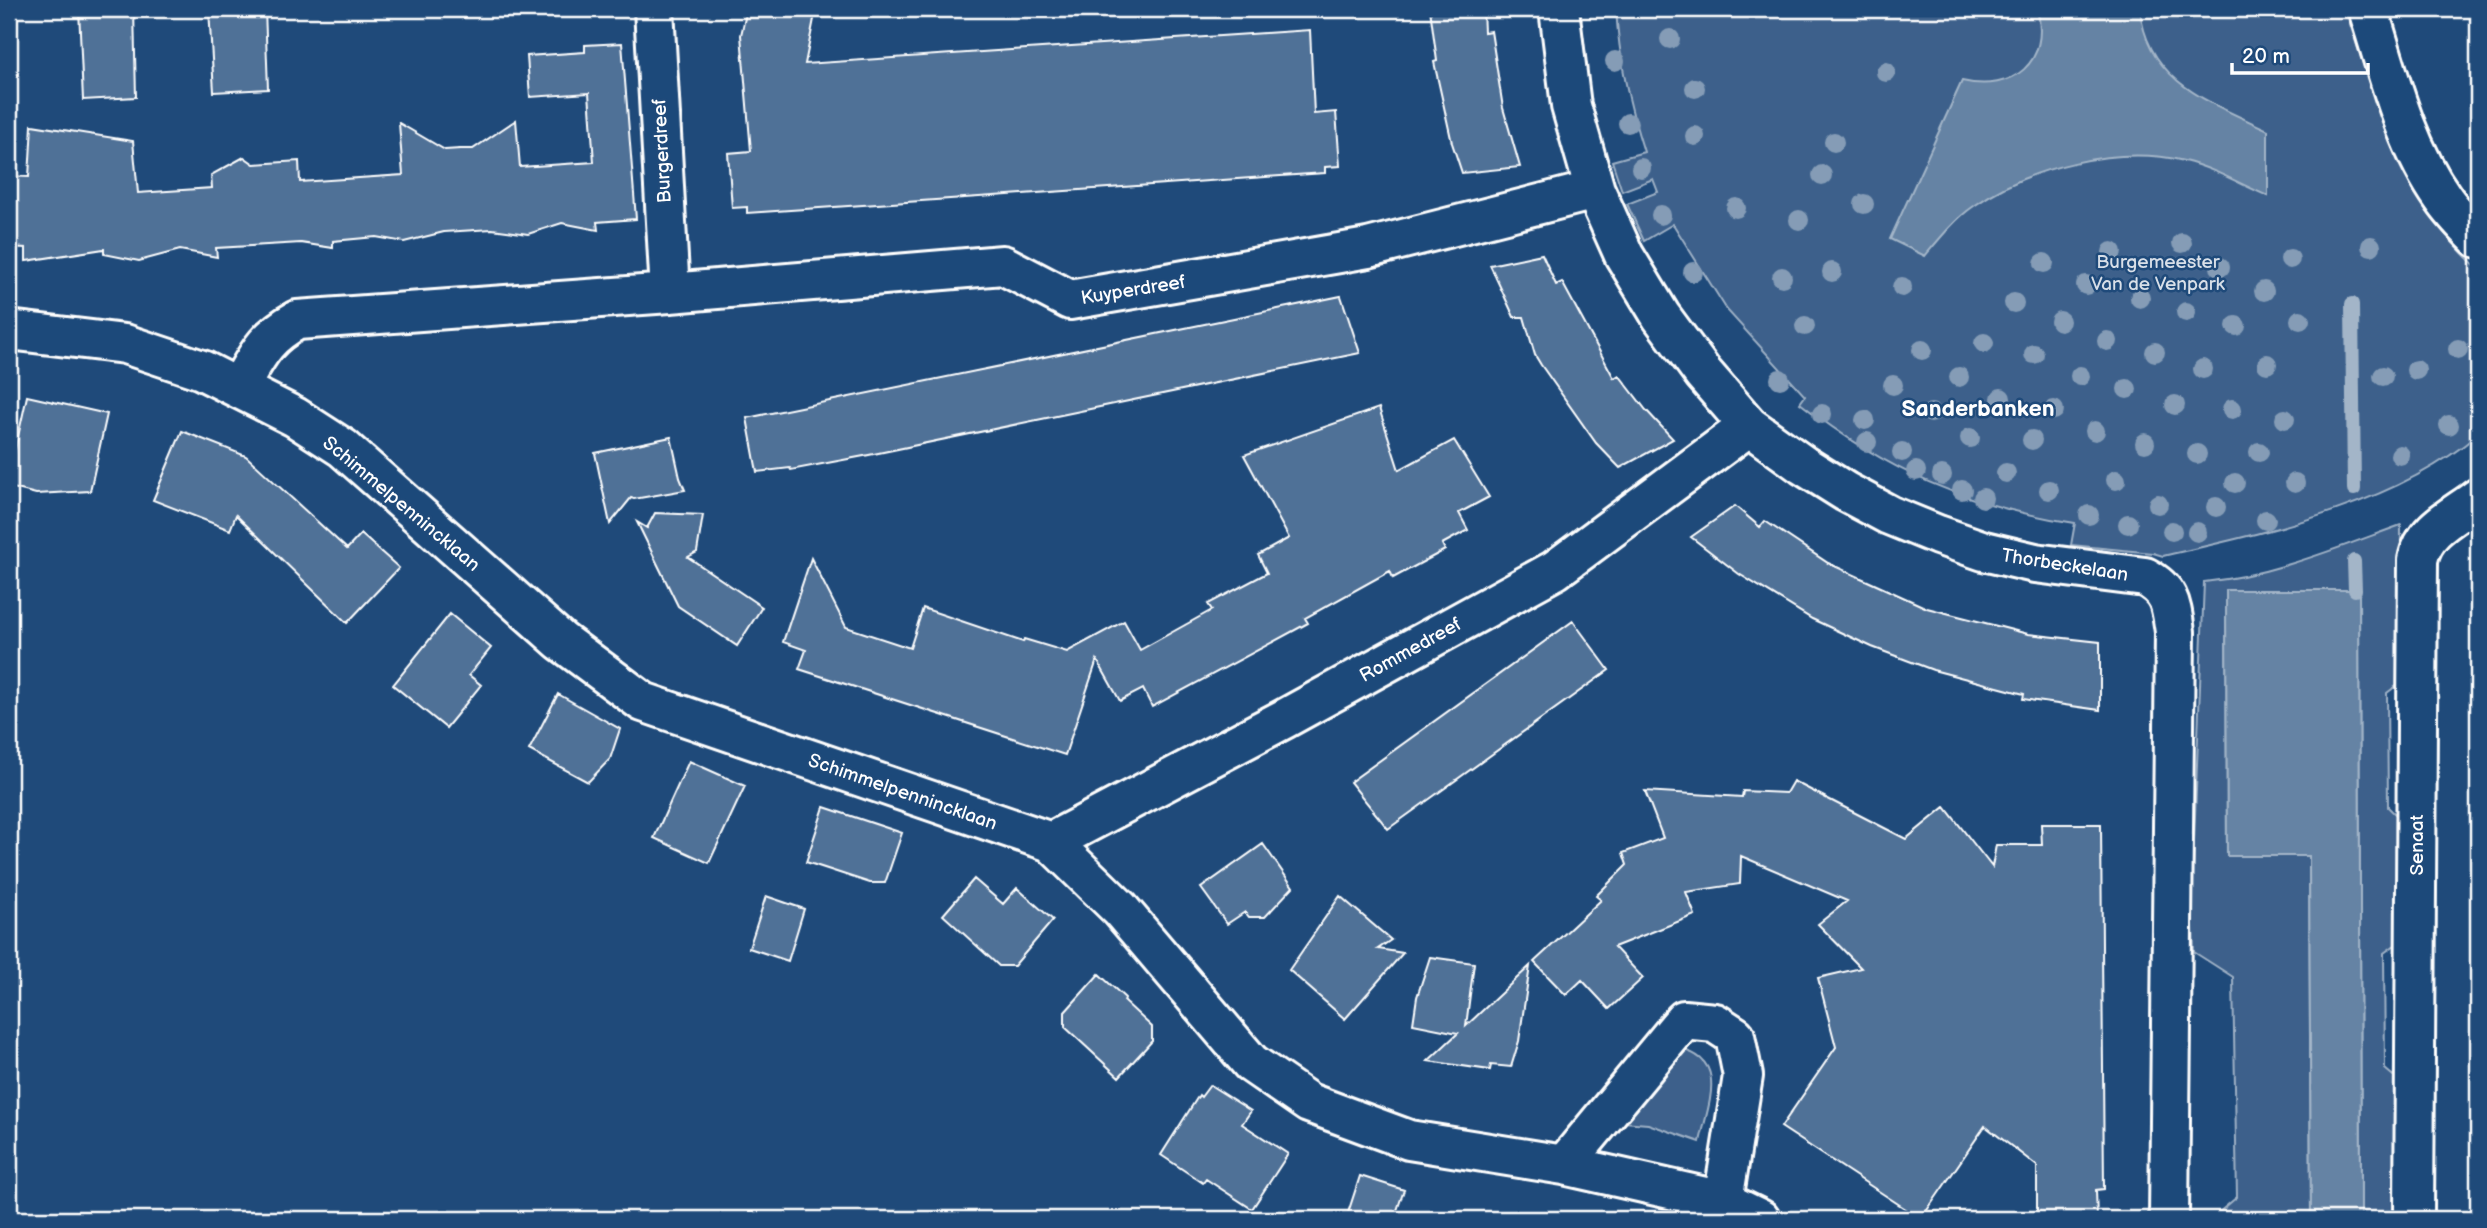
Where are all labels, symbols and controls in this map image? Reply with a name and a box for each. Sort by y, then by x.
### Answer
scale bar [2232,32,2368,76]
text: 20 m [2242,44,2290,69]
street label: Burgerdreef [648,98,677,204]
park label: Burgemeester Van de Venpark [2091,251,2226,296]
street label: Kuyperdreef [1079,271,1187,310]
district label: Sanderbanken [1901,395,2055,423]
street label: Schimmelpennincklaan [318,432,484,577]
street label: Thorbeckelaan [2000,544,2130,587]
street label: Rommedreef [1356,613,1466,688]
street label: Schimmelpennincklaan [805,749,1000,836]
street label: Senaat [2406,814,2429,875]

